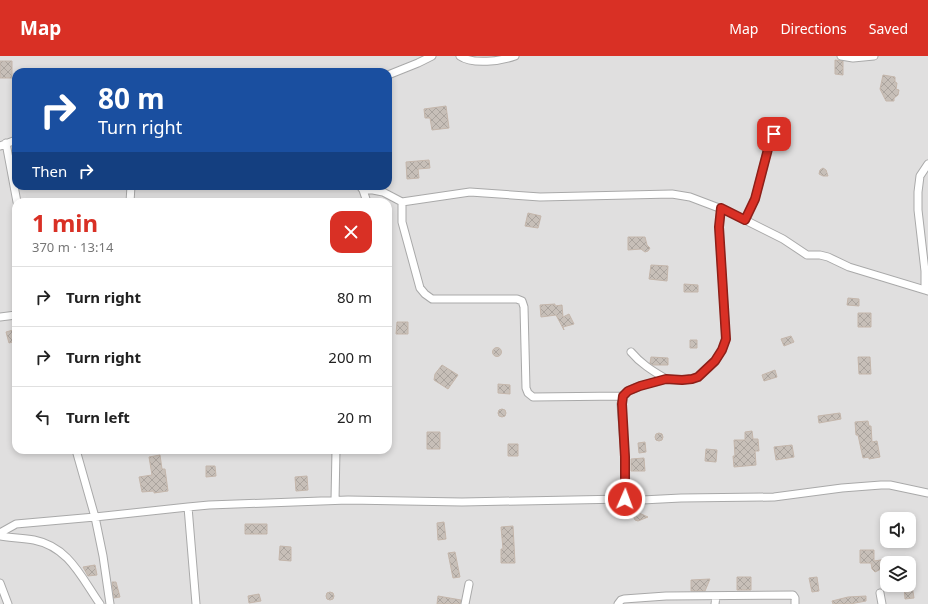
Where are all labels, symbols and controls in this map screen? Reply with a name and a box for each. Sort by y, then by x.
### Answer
text: Map [20,15,61,41]
text: Map [729,19,758,38]
text: Directions [780,19,847,38]
text: Saved [869,19,908,38]
text: 80 m [98,79,165,117]
icon: right [32,84,84,136]
text: Turn right [98,115,182,139]
pin [757,117,791,151]
icon: arrive [763,123,785,145]
icon: right [75,160,97,182]
text: Then [32,161,67,181]
text: 1 min [32,206,98,239]
button: close [330,211,372,253]
text: 370 m · 13:14 [32,238,113,256]
icon: right [32,286,54,308]
text: Turn right [66,287,141,307]
text: 80 m [337,287,372,307]
icon: right [32,346,54,368]
text: Turn right [66,347,141,367]
text: 200 m [328,347,372,367]
icon: left [32,406,54,428]
text: Turn left [66,407,130,427]
text: 20 m [337,407,372,427]
position arrow [604,478,646,520]
map controls [880,512,916,592]
button: sound [880,512,916,548]
button: layers [880,556,916,592]

